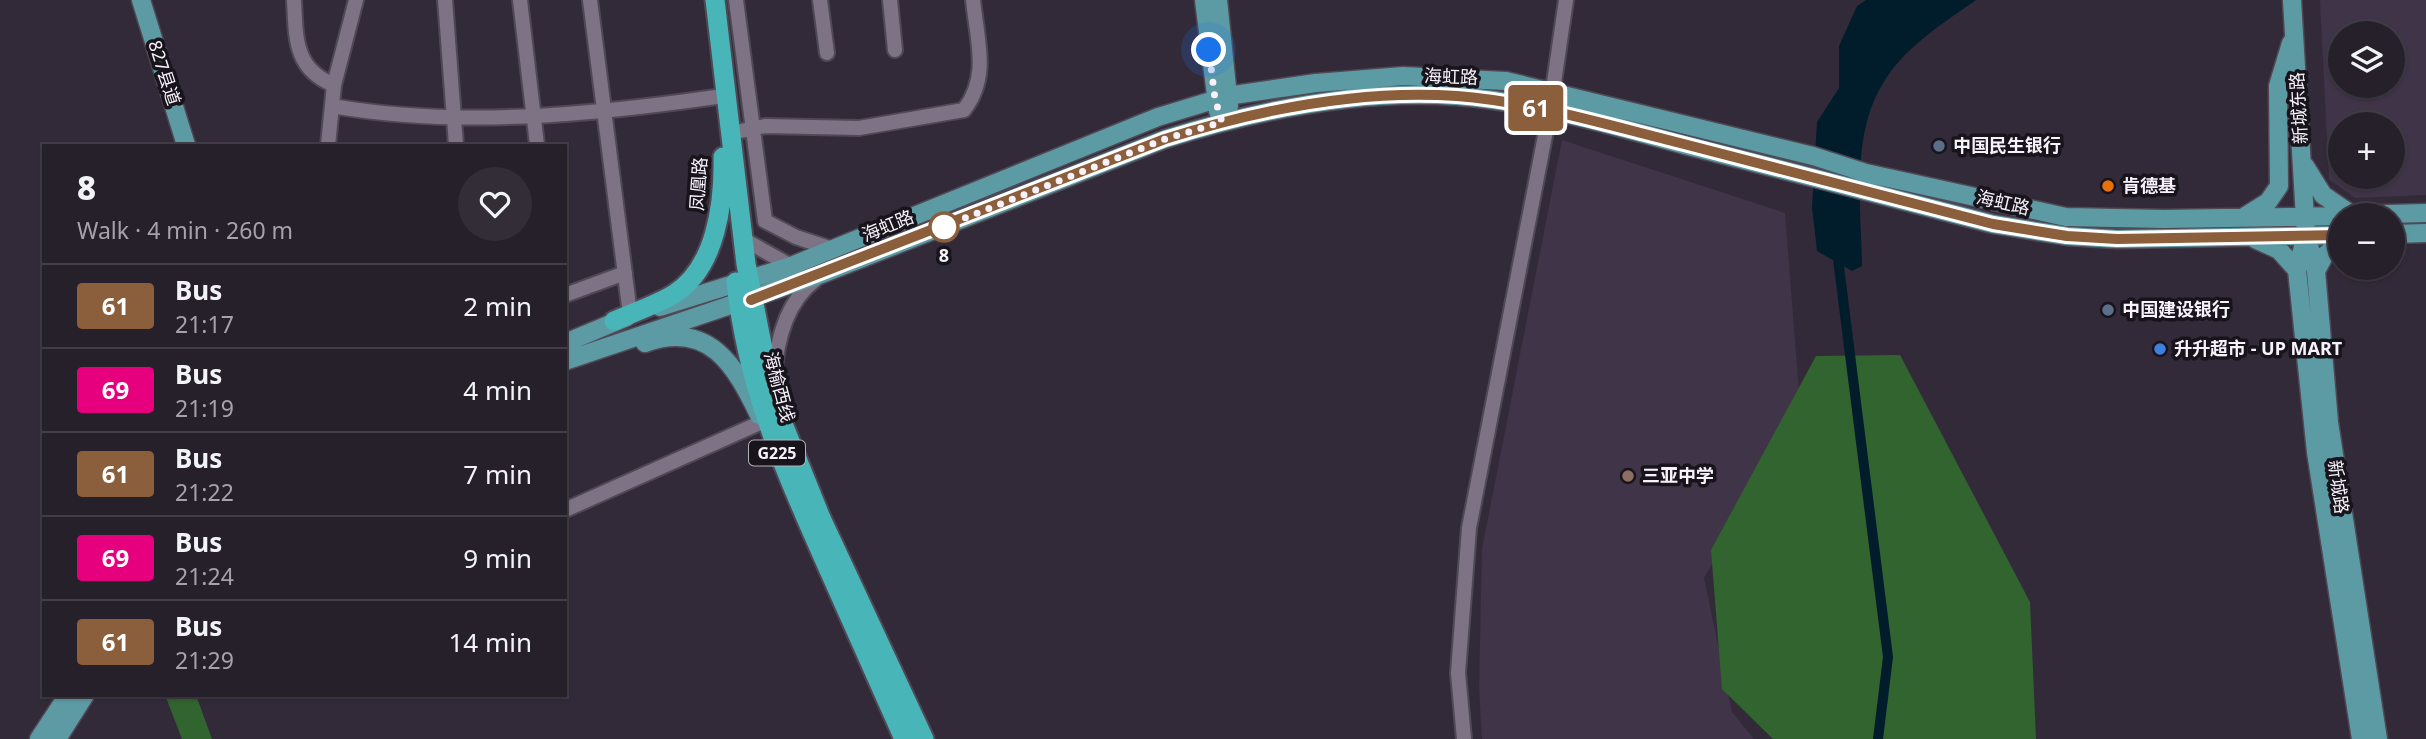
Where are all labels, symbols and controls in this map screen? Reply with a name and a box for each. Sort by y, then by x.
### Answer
map controls [2328,21,2405,280]
button: layers [2328,21,2405,98]
your location [1191,32,1226,67]
street label: 827县道 [143,37,187,108]
street label: 海虹路 [1424,63,1478,89]
street label: 新城东路 [2284,71,2312,145]
line badge: 61 [1504,85,1568,131]
text: 61 [1522,91,1550,124]
button: + [2328,112,2405,189]
place label: 中国民生银行 [1953,133,2061,157]
marker: 中国民生银行 [1931,138,1947,154]
street label: 凤凰路 [684,156,712,212]
text: 8 [77,165,96,210]
button: heart [458,167,532,241]
place label: 肯德基 [2122,173,2176,197]
marker: 肯德基 [2100,178,2116,194]
street label: 海虹路 [1974,184,2032,220]
button: − [2328,203,2405,280]
street label: 海虹路 [858,204,917,246]
marker: 8 [929,212,959,242]
text: Walk · 4 min · 260 m [77,214,293,246]
place label: 8 [939,243,949,267]
text: Bus [175,272,222,308]
text: 2 min [463,288,532,324]
text: 61 [102,289,129,322]
place label: 中国建设银行 [2122,297,2230,321]
marker: 中国建设银行 [2100,302,2116,318]
text: 21:17 [175,308,234,340]
place label: 升升超市 - UP MART [2174,336,2343,360]
marker: 升升超市 - UP MART [2152,341,2168,357]
street label: 海榆西线 [759,349,801,425]
text: Bus [175,356,222,392]
text: 4 min [463,372,532,408]
text: 69 [102,373,129,406]
text: 21:19 [175,392,234,424]
text: Bus [175,440,222,476]
road number: G225 [749,440,805,466]
text: 7 min [463,456,532,492]
text: 61 [102,457,129,490]
street label: 新城路 [2323,458,2355,515]
place label: 三亚中学 [1642,463,1714,487]
marker: 三亚中学 [1620,468,1636,484]
text: 21:22 [175,476,234,508]
text: Bus [175,524,222,560]
text: 9 min [463,540,532,576]
text: 69 [102,541,129,574]
text: 21:24 [175,560,234,592]
text: Bus [175,608,222,644]
text: 14 min [448,624,532,660]
text: 61 [102,625,129,658]
text: 21:29 [175,644,234,676]

